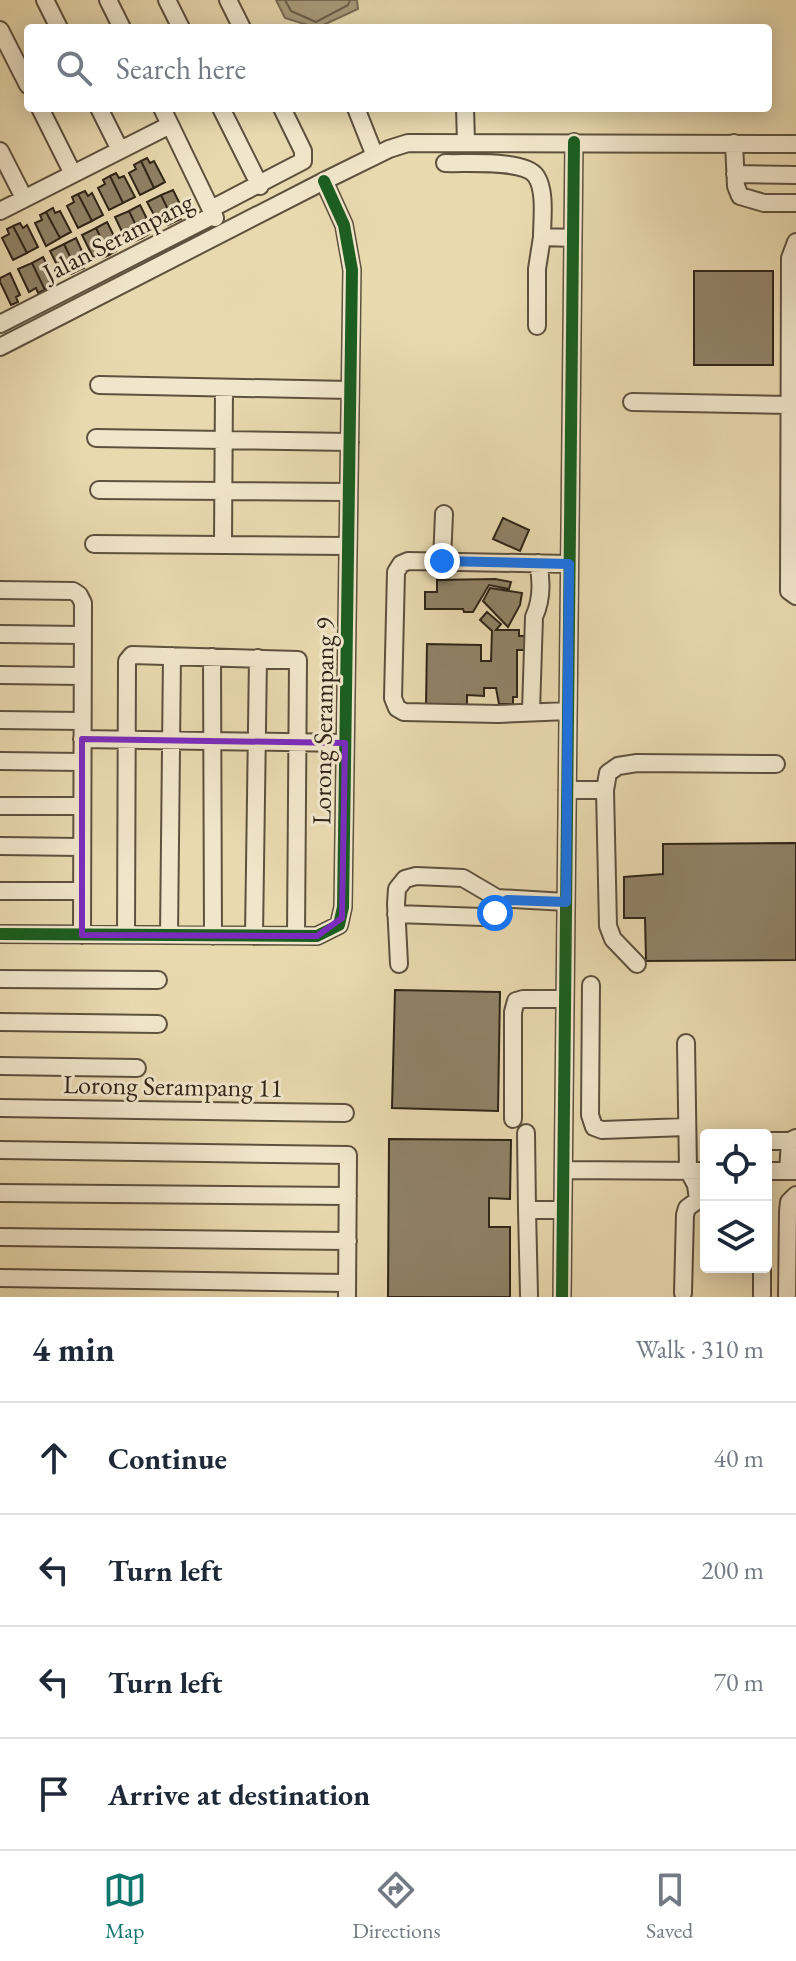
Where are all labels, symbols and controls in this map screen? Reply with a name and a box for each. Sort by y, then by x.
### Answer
search box [24,24,772,112]
icon: search [52,46,96,90]
text: Search here [116,49,246,88]
street label: Jalan Serampang [35,184,200,290]
route end [424,543,460,579]
street label: Lorong Serampang 9 [304,616,342,825]
route start [477,895,513,931]
street label: Lorong Serampang 11 [63,1067,283,1105]
map controls [700,1129,772,1273]
button: locate [700,1129,772,1201]
button: layers [700,1201,772,1273]
text: 4 min [32,1327,115,1371]
text: Walk · 310 m [636,1332,764,1366]
icon: ahead [32,1436,76,1480]
text: Continue [108,1439,227,1478]
text: 40 m [714,1441,764,1475]
icon: left [32,1548,76,1592]
text: Turn left [108,1551,222,1590]
text: 200 m [701,1553,764,1587]
icon: left [32,1660,76,1704]
text: Turn left [108,1663,222,1702]
text: 70 m [714,1665,764,1699]
icon: arrive [32,1772,76,1816]
text: Arrive at destination [108,1775,370,1814]
tab: Map [103,1868,147,1945]
tab: Directions [352,1868,441,1945]
tab: Saved [646,1868,693,1945]

